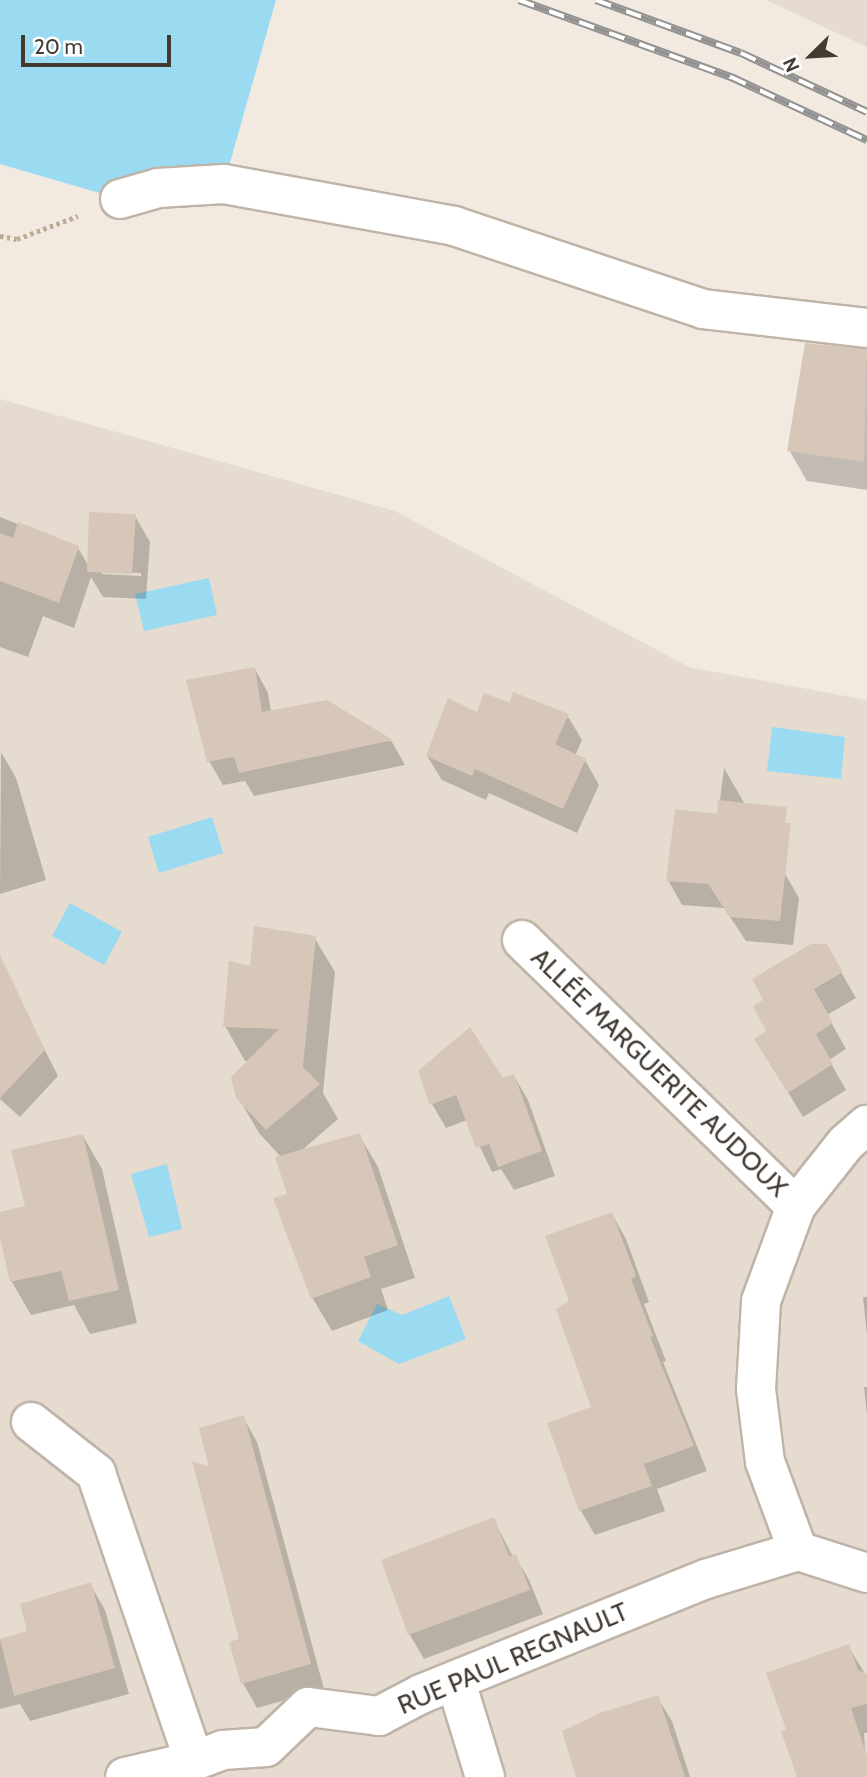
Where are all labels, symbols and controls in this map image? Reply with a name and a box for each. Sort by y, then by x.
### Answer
scale bar [24,21,175,65]
north arrow [776,21,846,91]
text: 20 m [34,34,83,59]
text: N [778,54,805,76]
street label: ALLÉE MARGUERITE AUDOUX [524,942,794,1204]
street label: RUE PAUL REGNAULT [393,1596,633,1722]

